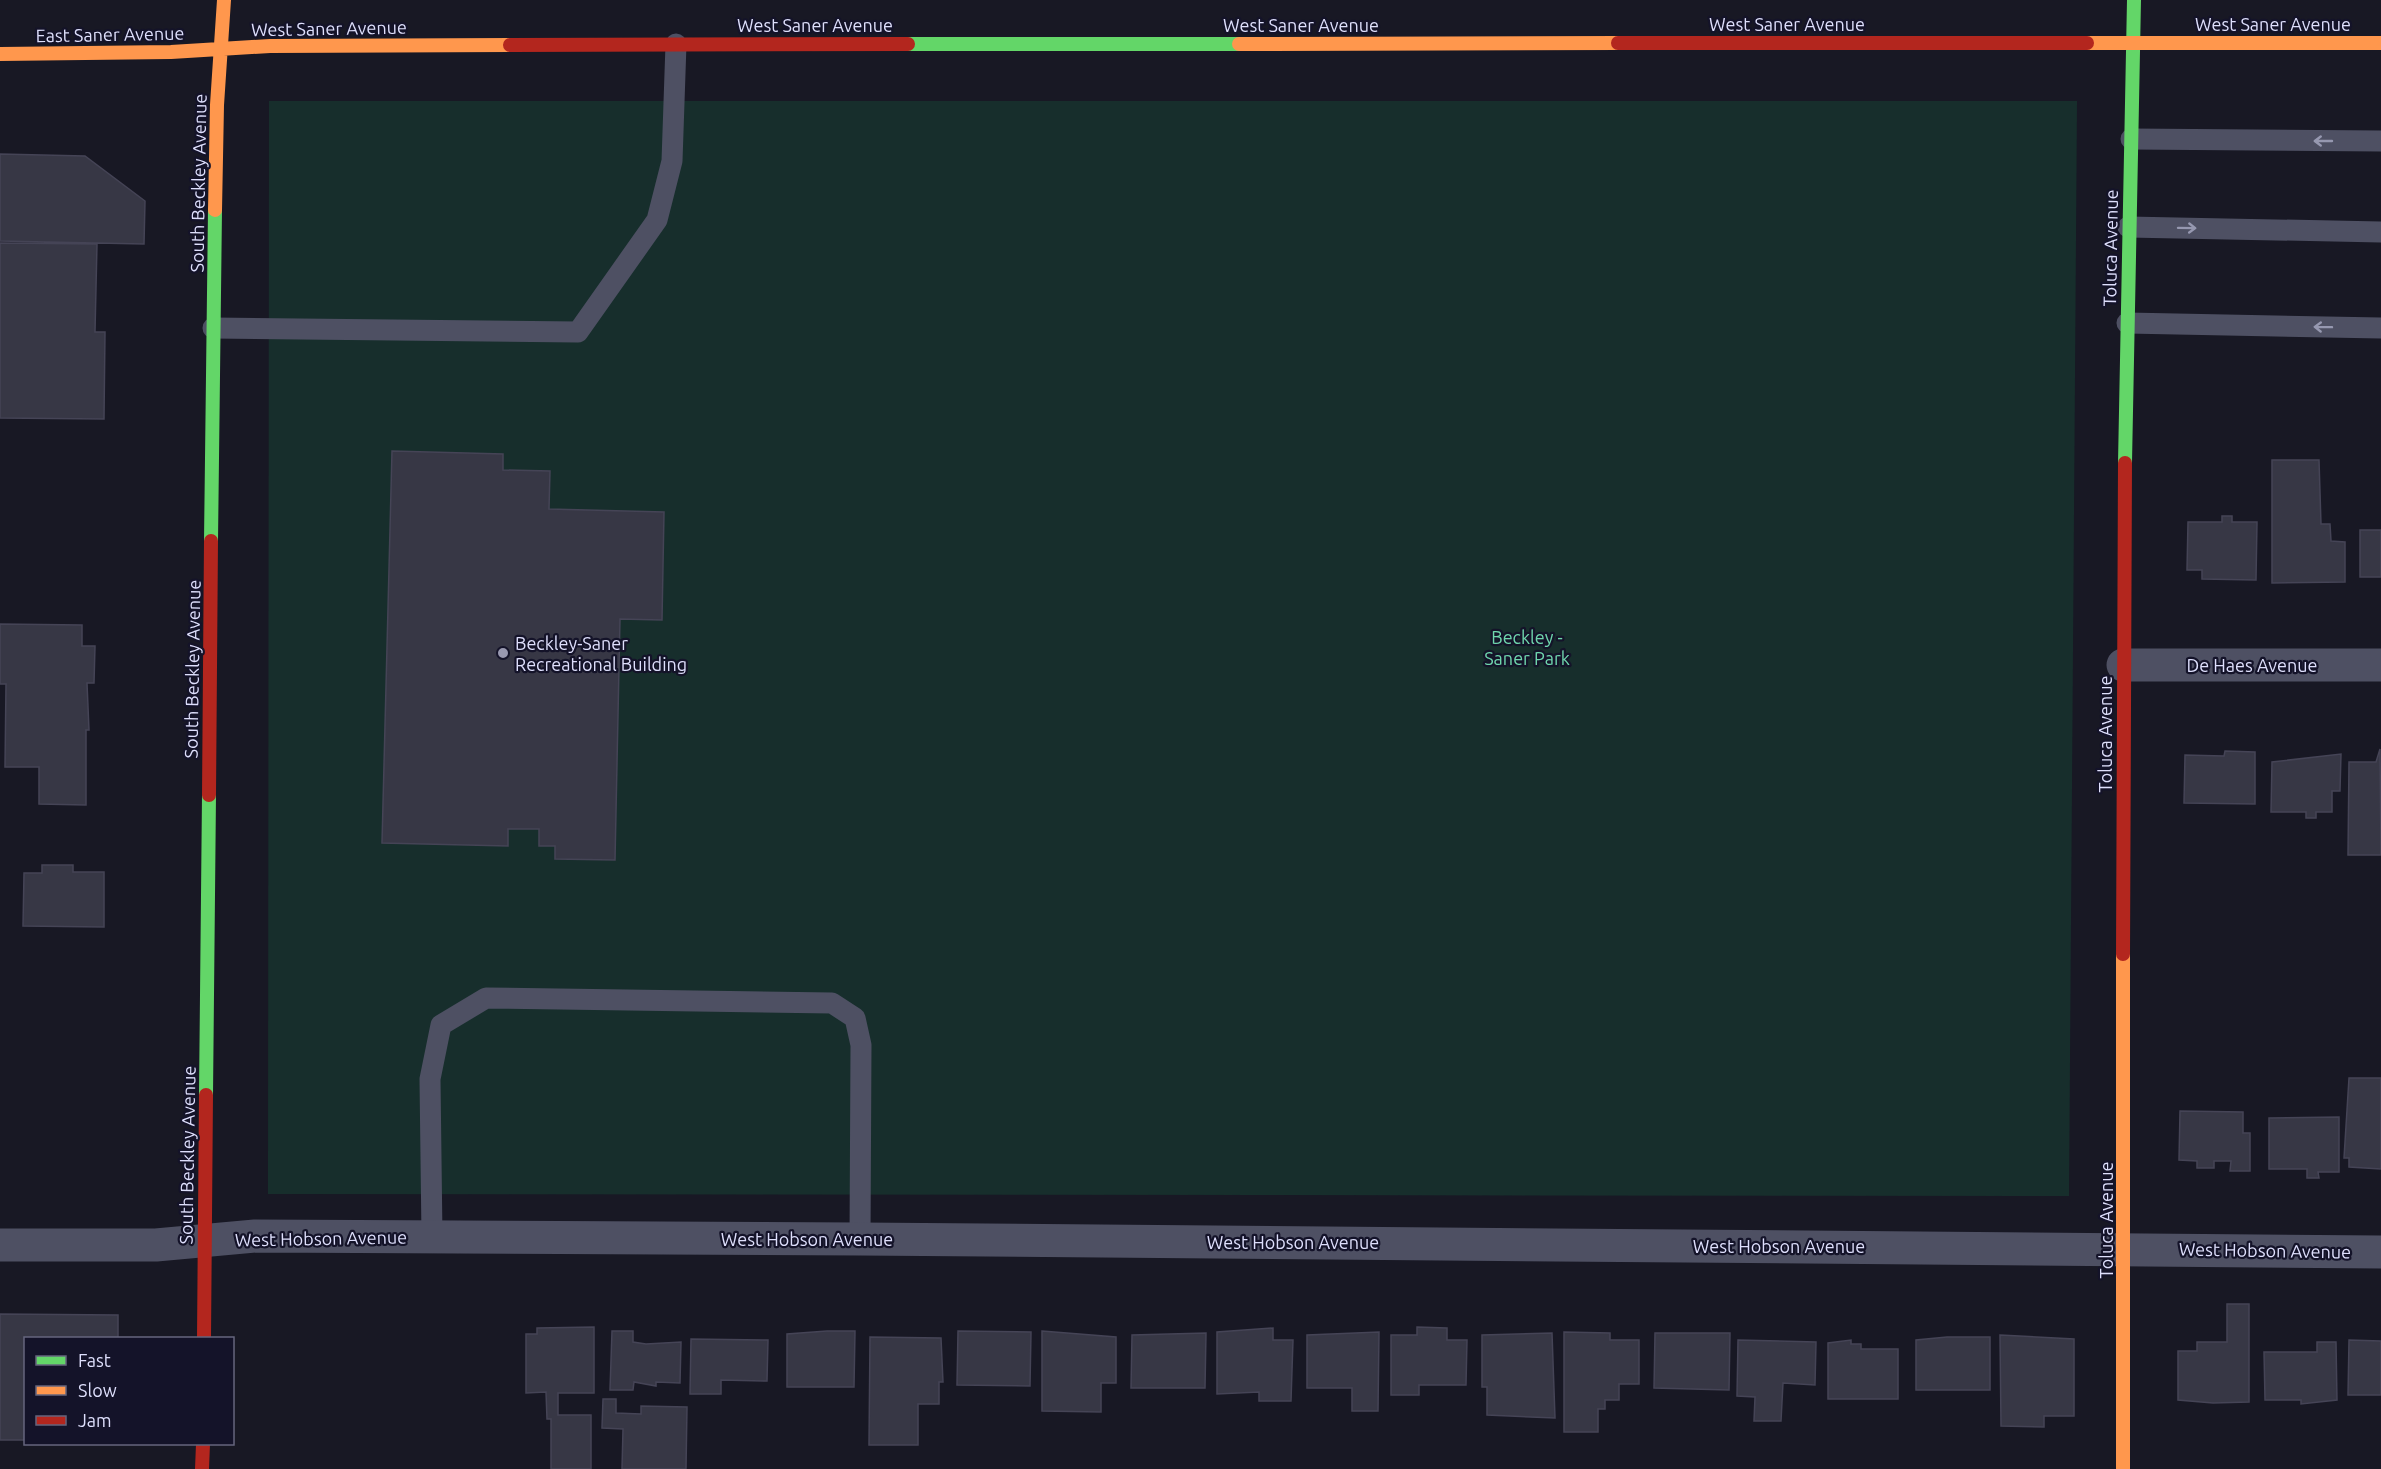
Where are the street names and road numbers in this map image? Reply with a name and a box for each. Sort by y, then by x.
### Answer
street label: West Saner Avenue [1709,14,1865,34]
street label: West Saner Avenue [2195,14,2351,34]
street label: West Saner Avenue [737,15,893,35]
street label: West Saner Avenue [1223,15,1379,35]
street label: West Saner Avenue [251,17,407,39]
street label: East Saner Avenue [35,23,185,45]
street label: South Beckley Avenue [186,94,210,272]
street label: Toluca Avenue [2099,189,2121,307]
street label: South Beckley Avenue [180,580,204,758]
street label: De Haes Avenue [2186,655,2318,675]
street label: Toluca Avenue [2095,676,2115,793]
street label: South Beckley Avenue [175,1066,199,1244]
street label: Toluca Avenue [2096,1162,2116,1279]
street label: West Hobson Avenue [235,1226,407,1250]
street label: West Hobson Avenue [721,1229,893,1249]
street label: West Hobson Avenue [1207,1232,1379,1252]
street label: West Hobson Avenue [1693,1236,1865,1256]
street label: West Hobson Avenue [2179,1238,2351,1262]

